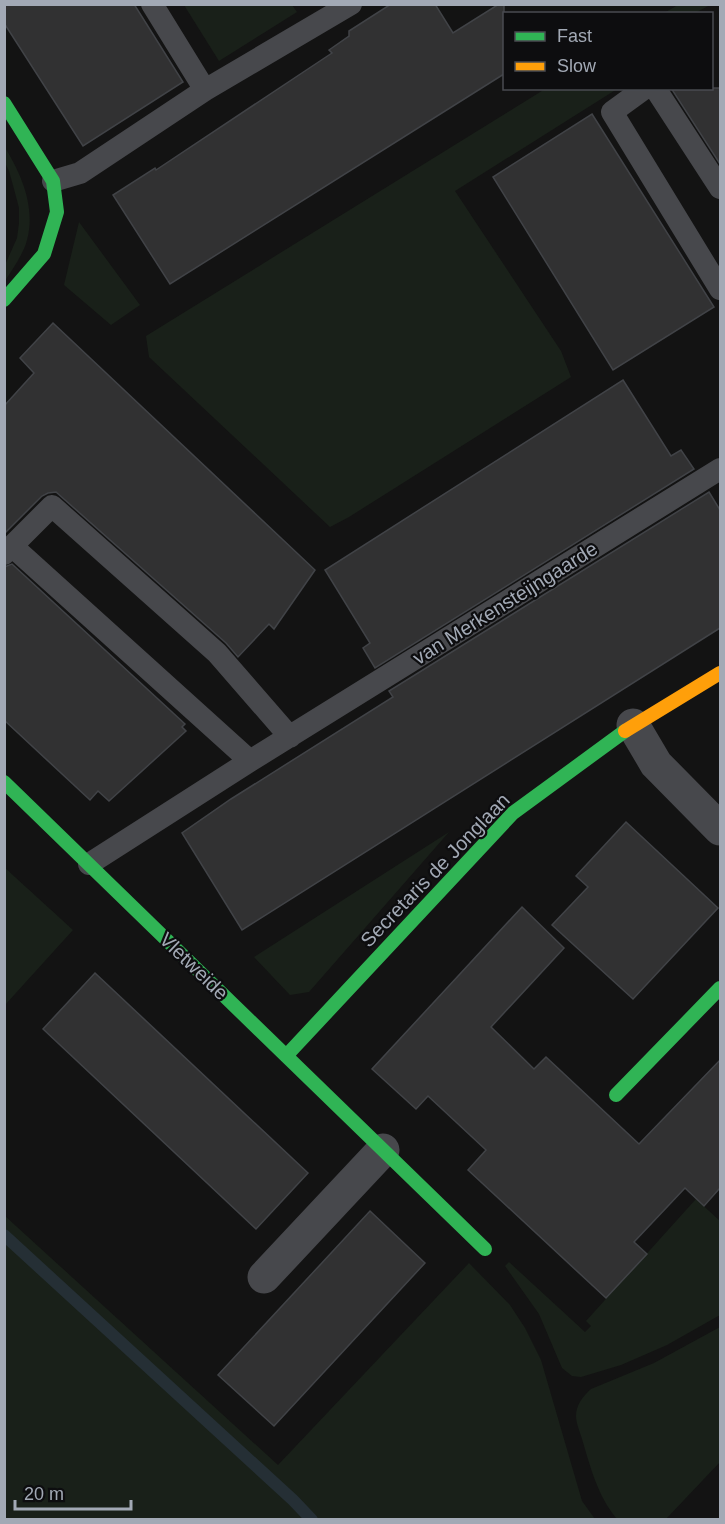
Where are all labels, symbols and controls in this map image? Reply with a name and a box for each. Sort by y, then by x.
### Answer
legend [503,12,713,90]
text: Fast [557,26,592,46]
text: Slow [557,56,597,76]
street label: van Merkensteijngaarde [409,537,601,669]
street label: Secretaris de Jonglaan [356,789,514,951]
street label: Vletweide [155,928,233,1004]
scale bar [15,1473,130,1511]
text: 20 m [24,1484,64,1504]

